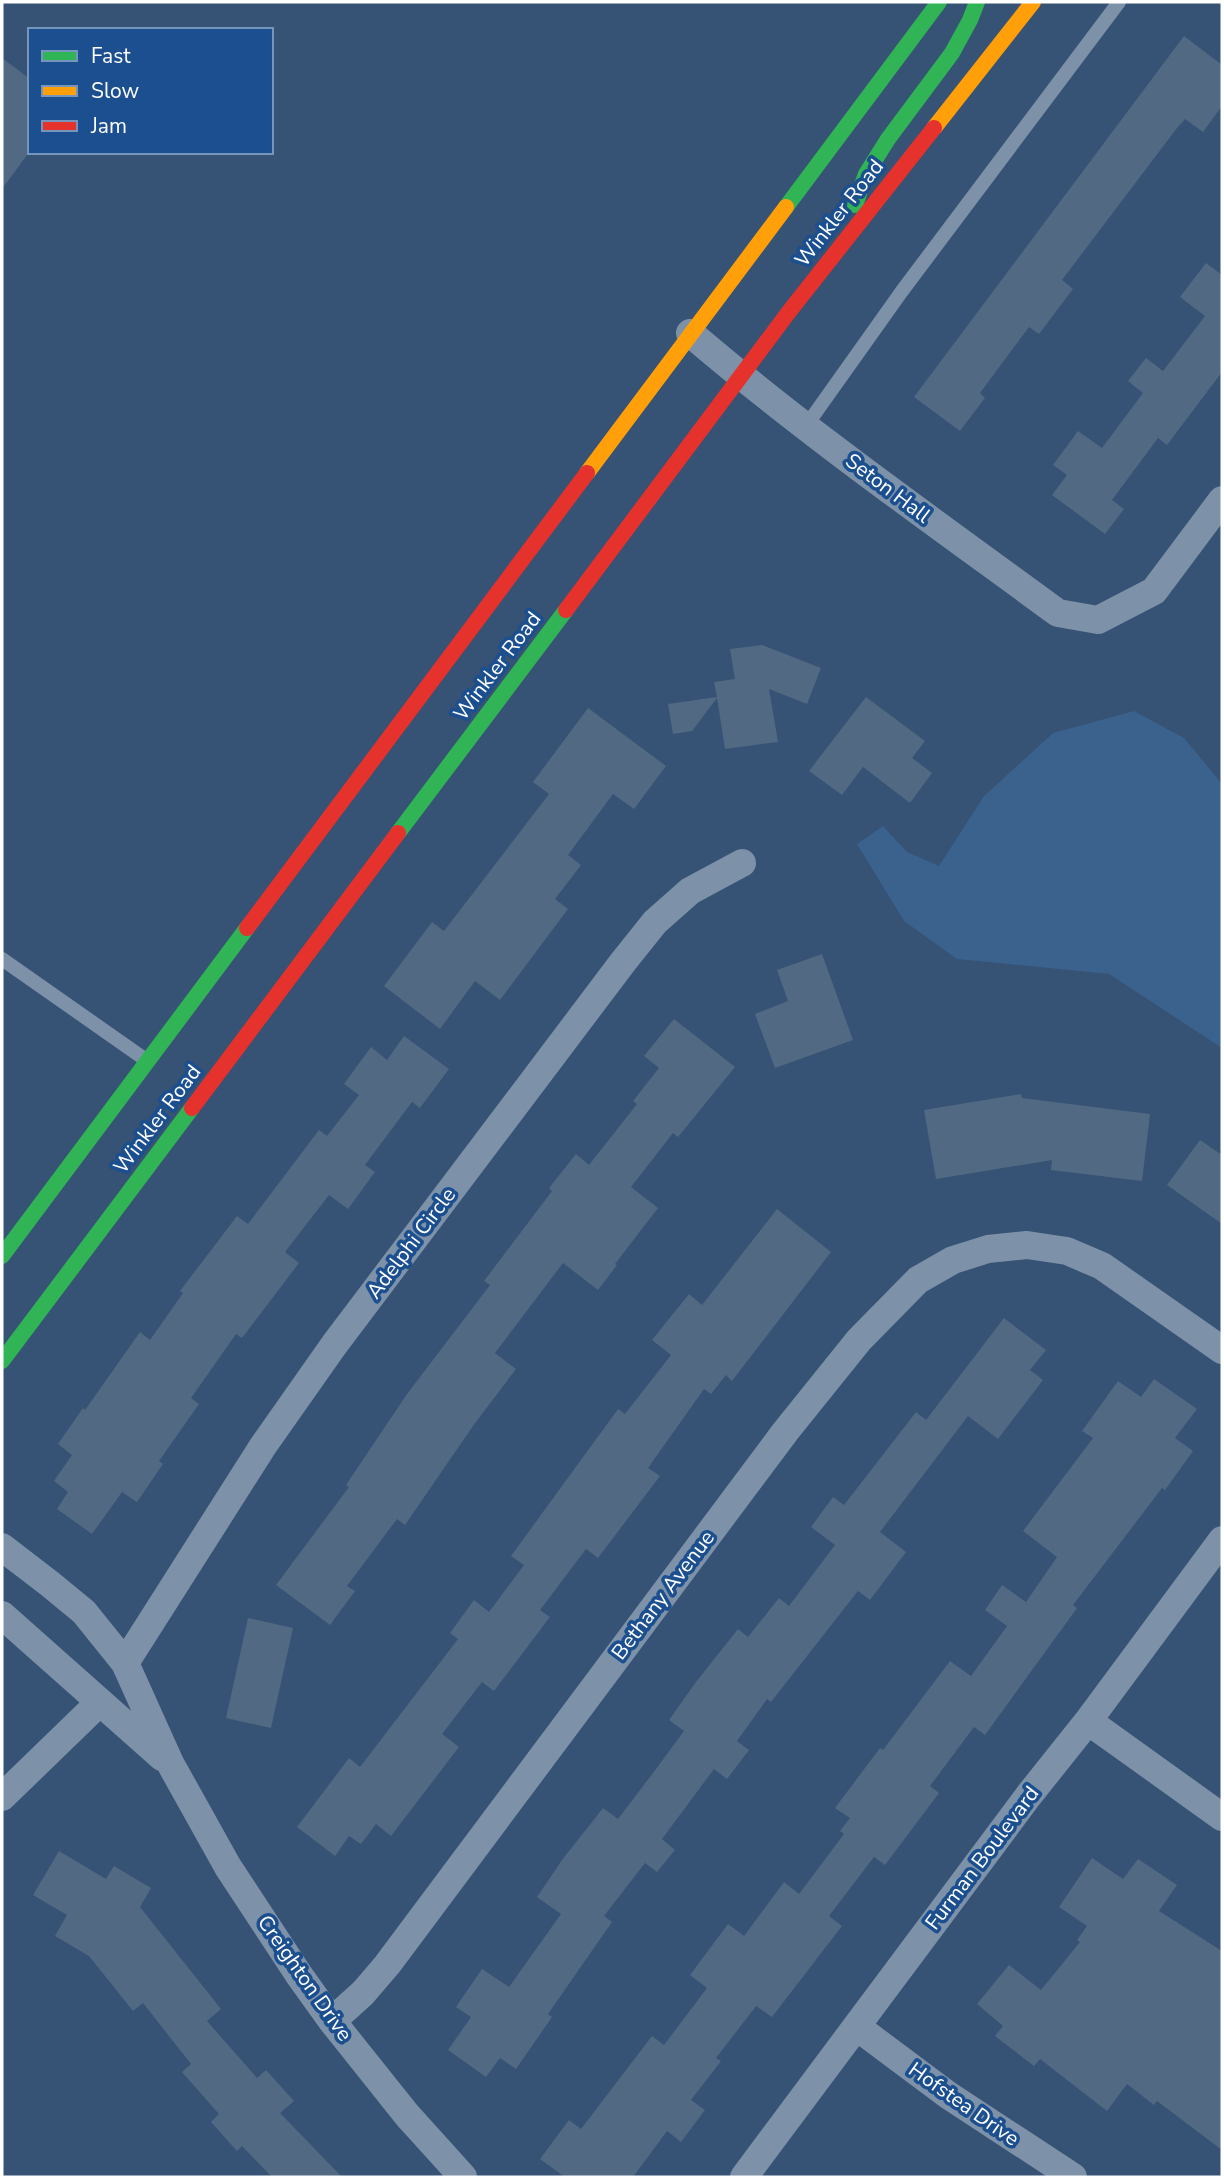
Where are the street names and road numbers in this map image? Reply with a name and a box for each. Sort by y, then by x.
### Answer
street label: Winkler Road [788,153,890,273]
street label: Seton Hall [840,447,937,530]
street label: Winkler Road [447,606,547,726]
street label: Winkler Road [107,1059,207,1179]
street label: Adelphi Circle [360,1182,462,1304]
street label: Bethany Avenue [605,1525,721,1665]
street label: Furman Boulevard [919,1780,1045,1936]
street label: Creighton Drive [251,1909,359,2047]
street label: Hofstea Drive [903,2055,1025,2153]

